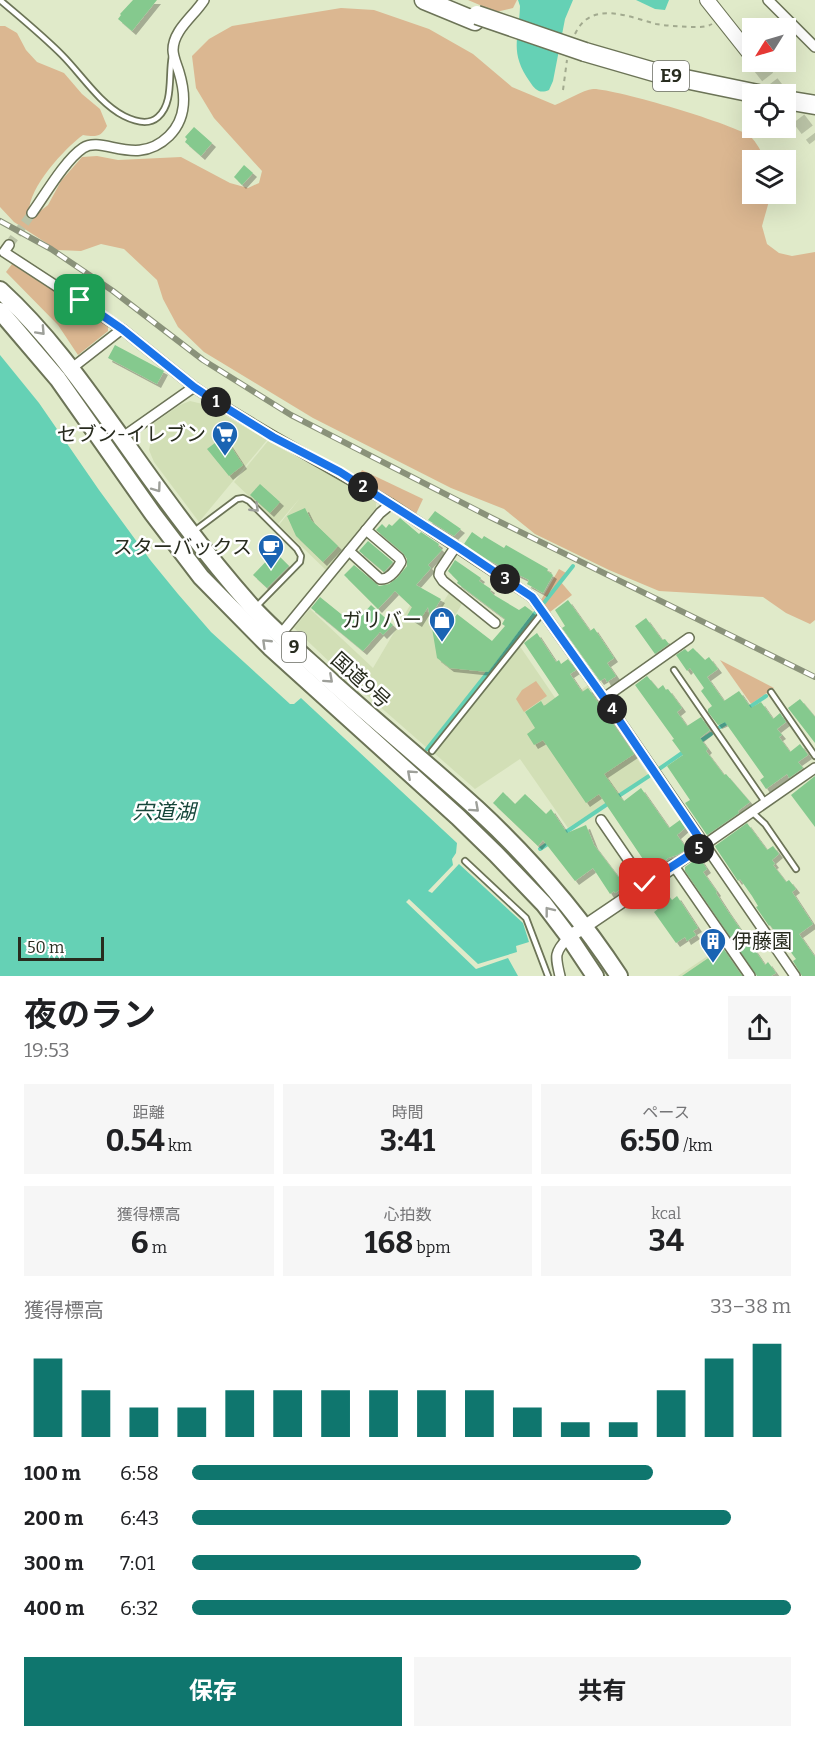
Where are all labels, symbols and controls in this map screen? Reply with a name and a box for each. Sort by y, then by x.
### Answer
north arrow [742,18,796,72]
map controls [742,18,796,204]
road number: E9 [653,61,689,91]
button: locate [742,84,796,138]
button: layers [742,150,796,204]
pin [54,274,105,325]
icon: arrive [63,283,96,316]
one-way arrow [34,324,45,335]
pin: 1 [201,387,231,417]
text: 1 [213,392,219,411]
supermarket icon: セブン-イレブン [210,419,240,457]
place label: セブン-イレブン [57,422,206,446]
pin: 2 [348,472,378,502]
text: 2 [358,477,368,496]
one-way arrow [150,481,161,492]
one-way arrow [248,500,259,511]
cafe icon: スターバックス [256,532,286,570]
place label: スターバックス [113,535,252,559]
pin: 3 [490,564,520,594]
text: 3 [500,569,510,588]
shop icon: ガリバー [427,605,457,643]
place label: ガリバー [342,608,422,632]
road number: 9 [282,632,306,662]
one-way arrow [263,639,273,650]
street label: 国道9号 [326,647,396,713]
one-way arrow [322,672,333,683]
pin: 4 [597,694,627,724]
text: 4 [607,699,617,718]
one-way arrow [407,770,418,781]
water label: 宍道湖 [133,799,198,825]
one-way arrow [468,801,479,812]
pin: 5 [684,834,714,864]
text: 5 [695,839,703,858]
pin [619,858,670,909]
icon: check [628,867,661,900]
one-way arrow [546,907,557,918]
building icon: 伊藤園 [698,926,728,964]
place label: 伊藤園 [732,929,792,953]
scale bar [18,934,104,962]
text: 50 m [27,938,64,957]
text: 夜のラン [24,995,156,1035]
button: share [728,996,791,1059]
text: 19:53 [24,1038,70,1062]
text: 距離 [133,1103,165,1122]
text: 時間 [391,1103,424,1122]
text: ペース [643,1103,690,1122]
text: 0.54 [106,1123,165,1159]
text: 3:41 [380,1123,435,1159]
text: 6:50 [620,1123,680,1159]
text: km [165,1136,192,1155]
text: /km [680,1136,713,1155]
text: kcal [651,1204,681,1223]
text: 獲得標高 [117,1205,181,1224]
text: 心拍数 [383,1205,432,1224]
text: 34 [648,1223,684,1259]
text: 6 [131,1225,148,1261]
text: 168 [364,1225,413,1261]
text: m [148,1238,167,1257]
text: bpm [413,1238,451,1257]
text: 33–38 m [710,1294,791,1318]
text: 獲得標高 [24,1298,104,1322]
text: 100 m [24,1461,81,1485]
text: 6:58 [120,1461,159,1485]
text: 200 m [24,1506,83,1530]
text: 6:43 [120,1506,159,1530]
text: 300 m [24,1551,84,1575]
text: 7:01 [120,1551,155,1575]
text: 400 m [24,1596,84,1620]
text: 6:32 [120,1596,158,1620]
button: 保存 [24,1657,402,1726]
button: 共有 [414,1657,791,1726]

